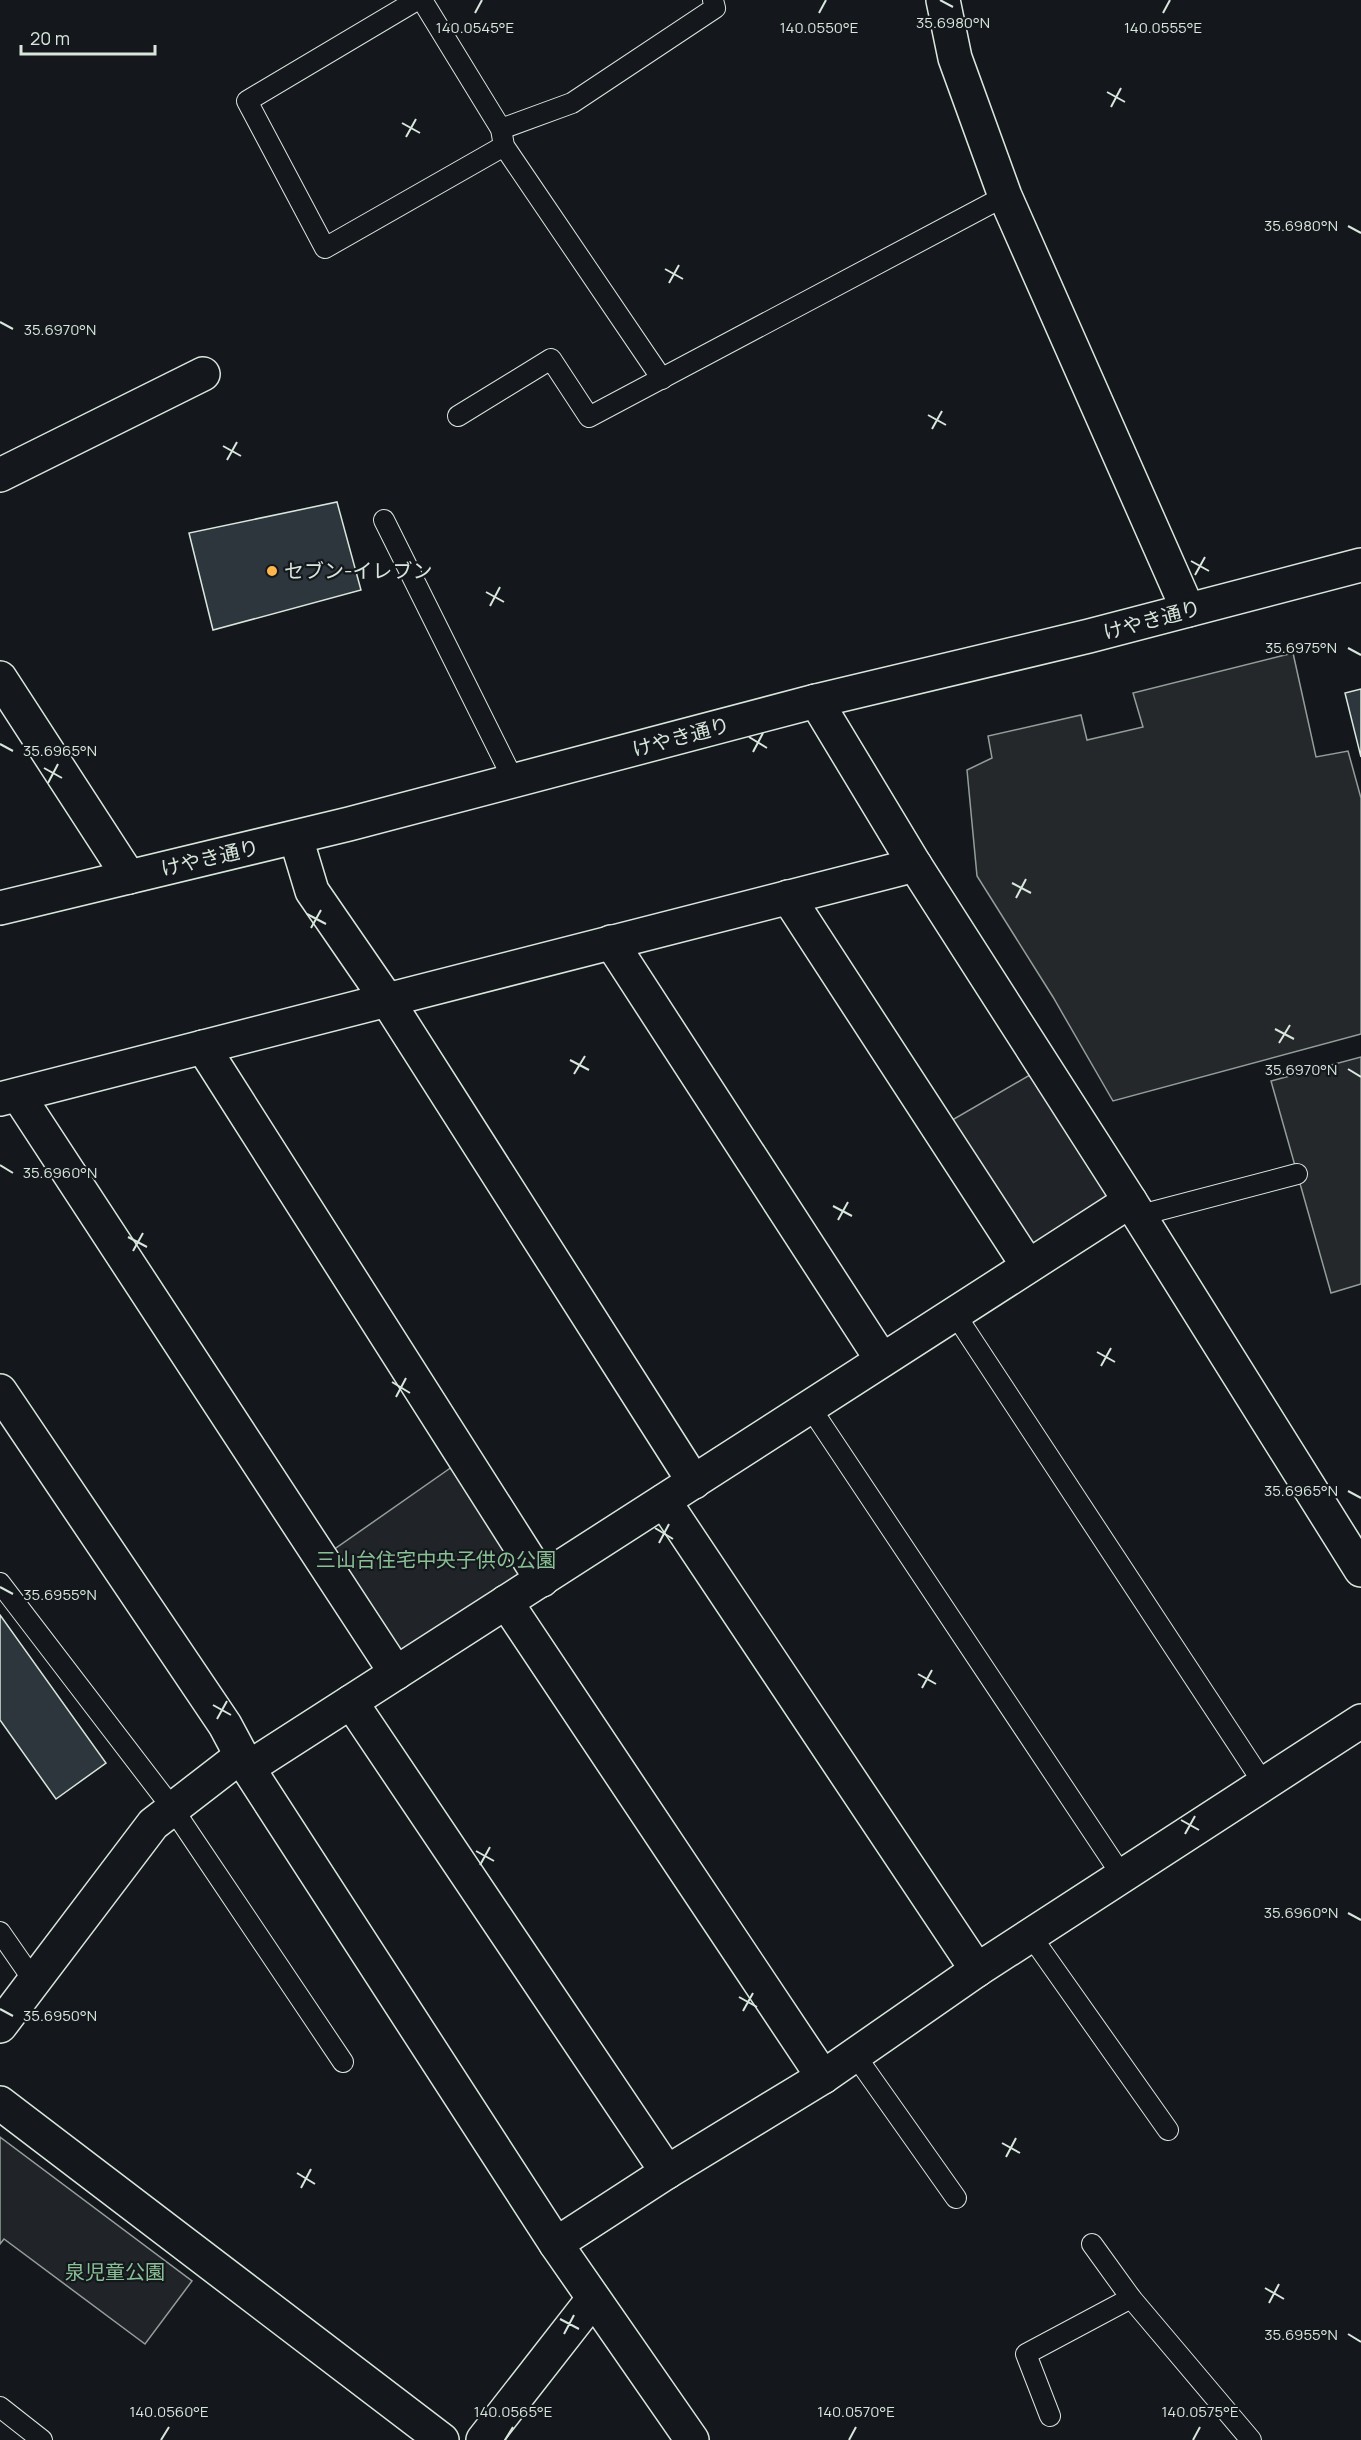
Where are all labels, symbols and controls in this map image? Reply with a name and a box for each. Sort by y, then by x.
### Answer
text: 35.6980°N [916,12,990,33]
text: 140.0545°E [436,17,514,38]
text: 140.0550°E [780,17,858,38]
text: 140.0555°E [1124,17,1202,38]
scale bar [21,18,154,56]
text: 20 m [30,26,70,50]
text: 35.6980°N [1264,215,1338,236]
text: 35.6970°N [24,319,96,340]
place label: セブン-イレブン [284,557,432,584]
marker: セブン-イレブン [265,564,279,578]
street label: けやき通り [1100,594,1204,645]
text: 35.6975°N [1265,637,1337,658]
street label: けやき通り [629,711,733,762]
text: 35.6965°N [23,740,97,761]
street label: けやき通り [158,833,262,882]
text: 35.6970°N [1265,1059,1337,1080]
text: 35.6960°N [23,1162,97,1183]
text: 35.6965°N [1264,1480,1338,1501]
park label: 三山台住宅中央子供の公園 [316,1546,556,1573]
text: 35.6955°N [23,1584,97,1605]
text: 35.6960°N [1264,1902,1338,1923]
text: 35.6950°N [23,2005,97,2026]
park label: 泉児童公園 [65,2258,165,2285]
text: 35.6955°N [1264,2324,1338,2345]
text: 140.0560°E [129,2401,209,2422]
text: 140.0565°E [474,2401,552,2422]
text: 140.0570°E [817,2401,895,2422]
text: 140.0575°E [1162,2401,1238,2422]

